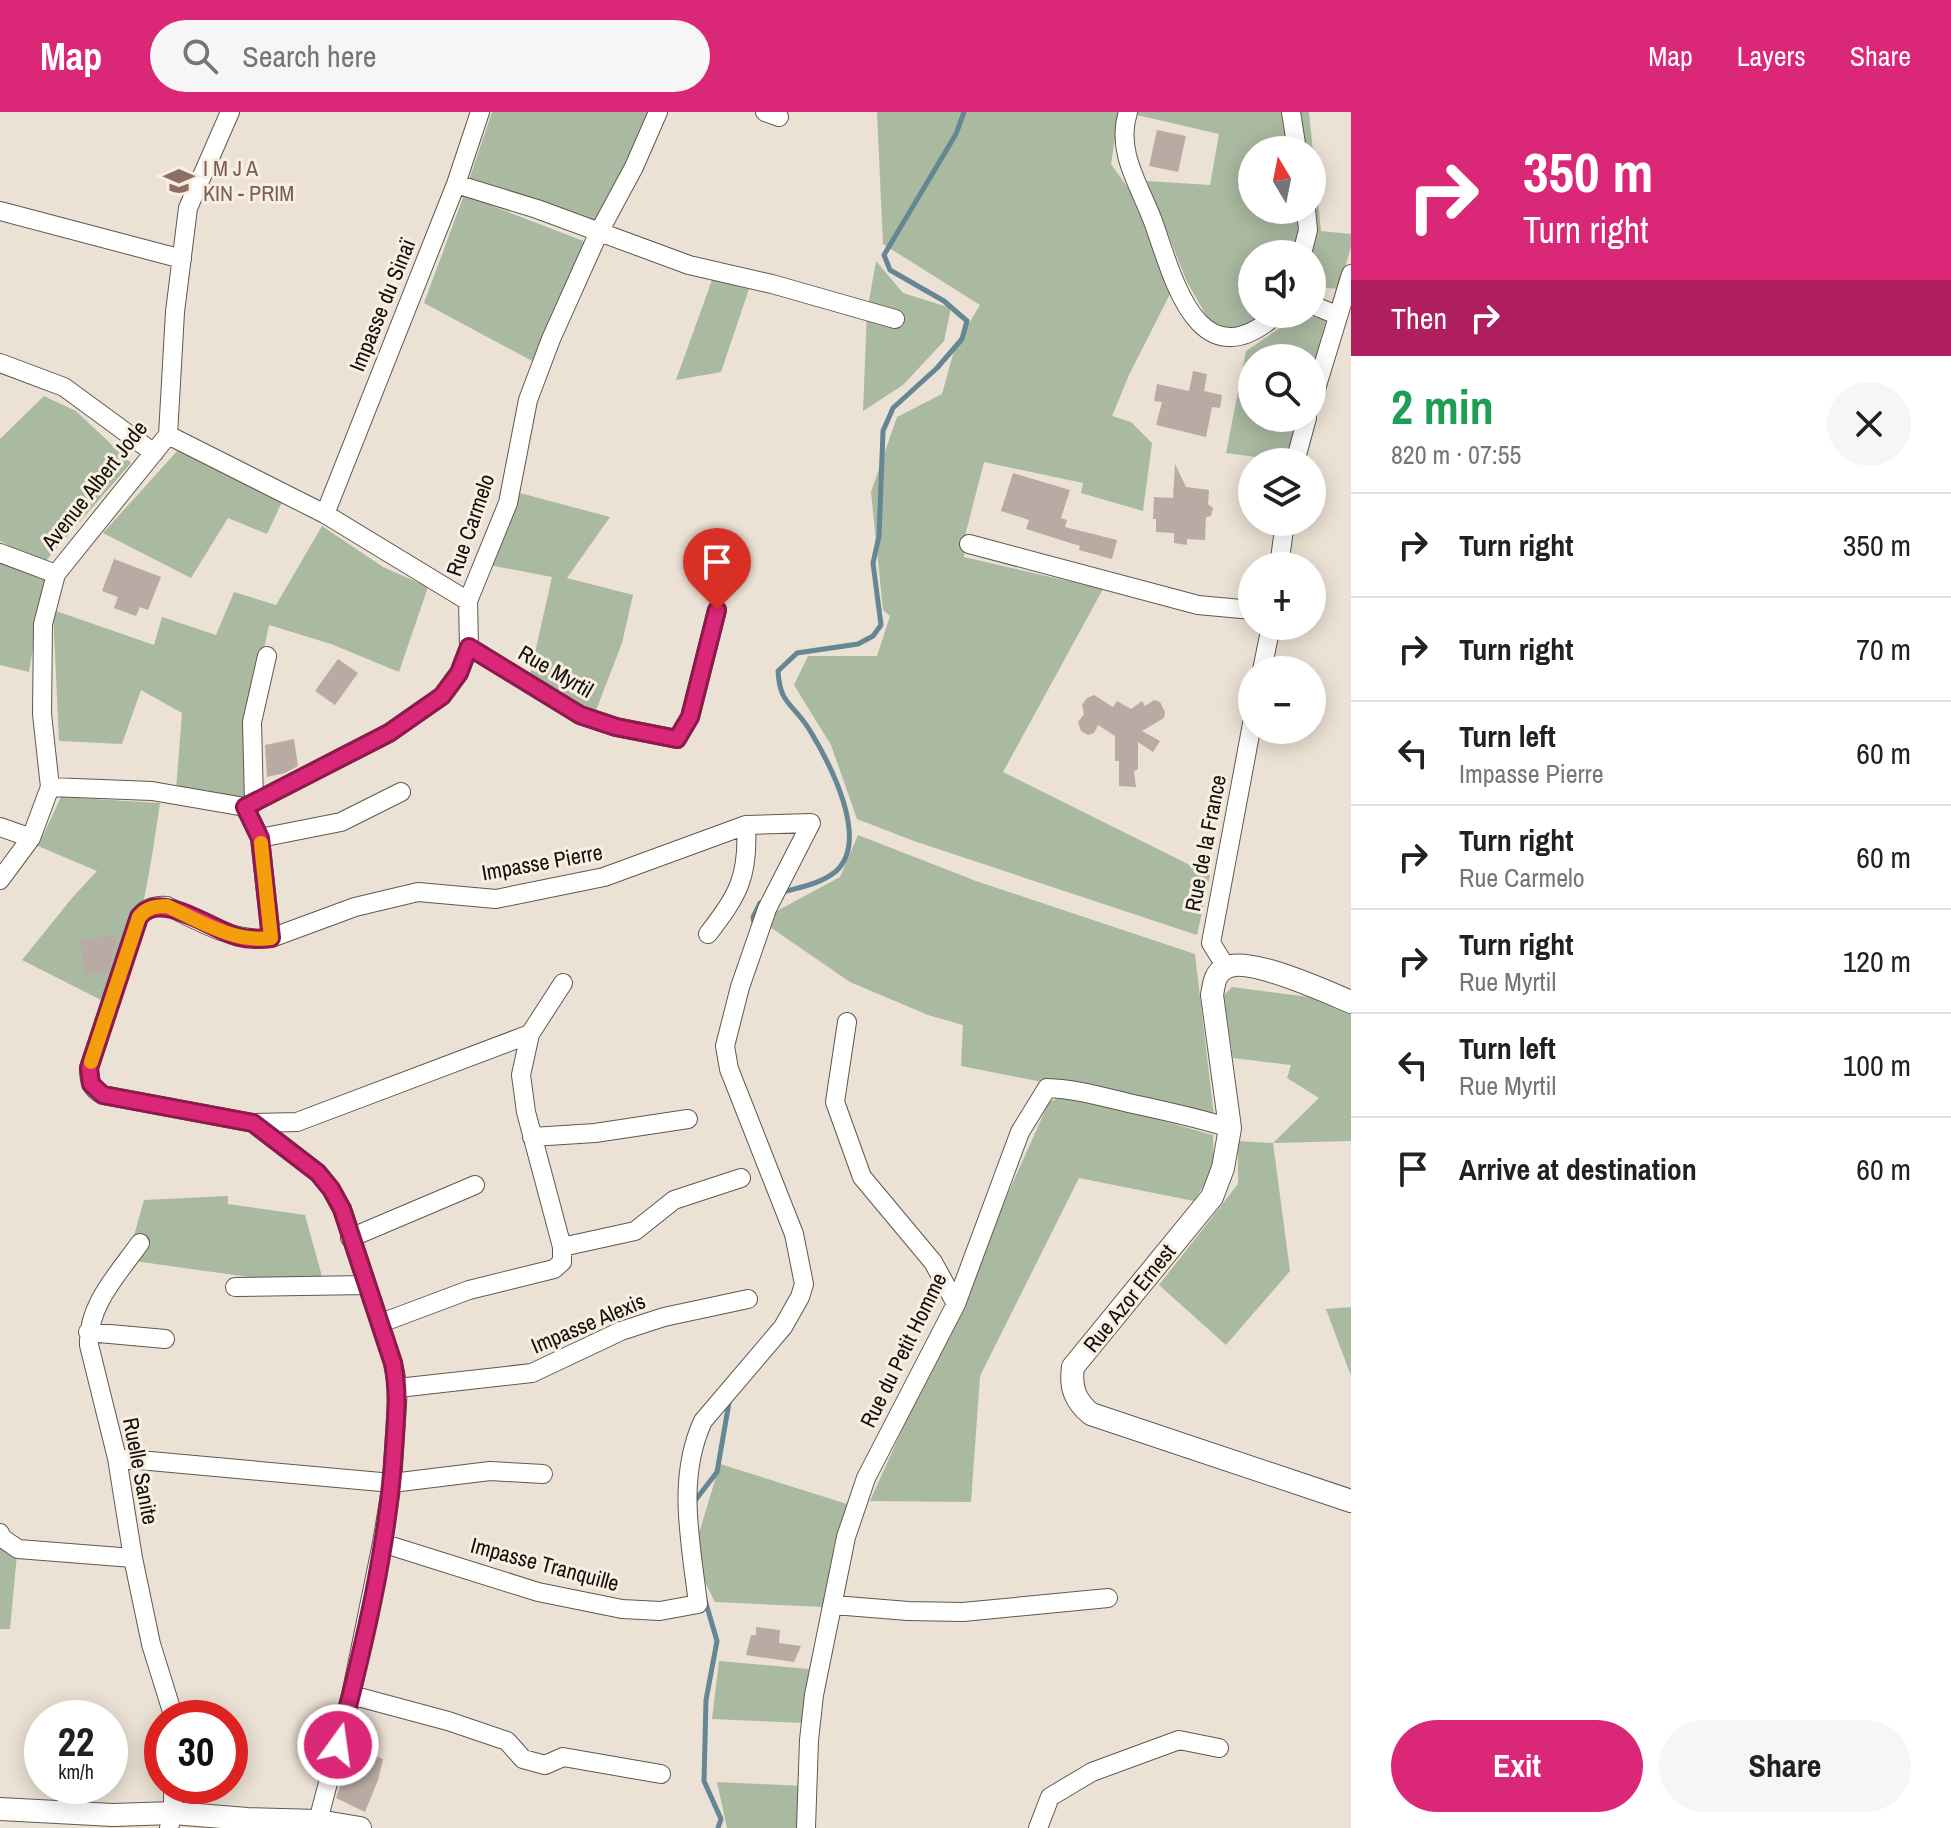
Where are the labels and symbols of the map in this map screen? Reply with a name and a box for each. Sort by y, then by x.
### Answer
north arrow [1238,136,1326,224]
place label: I M J A KIN - PRIM [203,153,294,208]
school or university icon: I M J A KIN - PRIM [162,164,196,198]
street label: Impasse du Sinaï [342,233,423,376]
street label: Avenue Albert Jode [33,414,154,557]
street label: Rue Carmelo [439,470,501,580]
pin [683,528,751,610]
street label: Rue Myrtil [513,637,599,705]
street label: Rue de la France [1177,772,1233,914]
street label: Impasse Pierre [479,837,605,887]
street label: Rue Azor Ernest [1076,1238,1182,1358]
street label: Rue du Petit Homme [853,1268,953,1432]
street label: Impasse Alexis [526,1285,650,1361]
street label: Ruelle Sanite [116,1415,166,1527]
street label: Impasse Tranquille [467,1530,623,1598]
speed limit sign: 30 [144,1700,248,1804]
position arrow [296,1703,380,1787]

